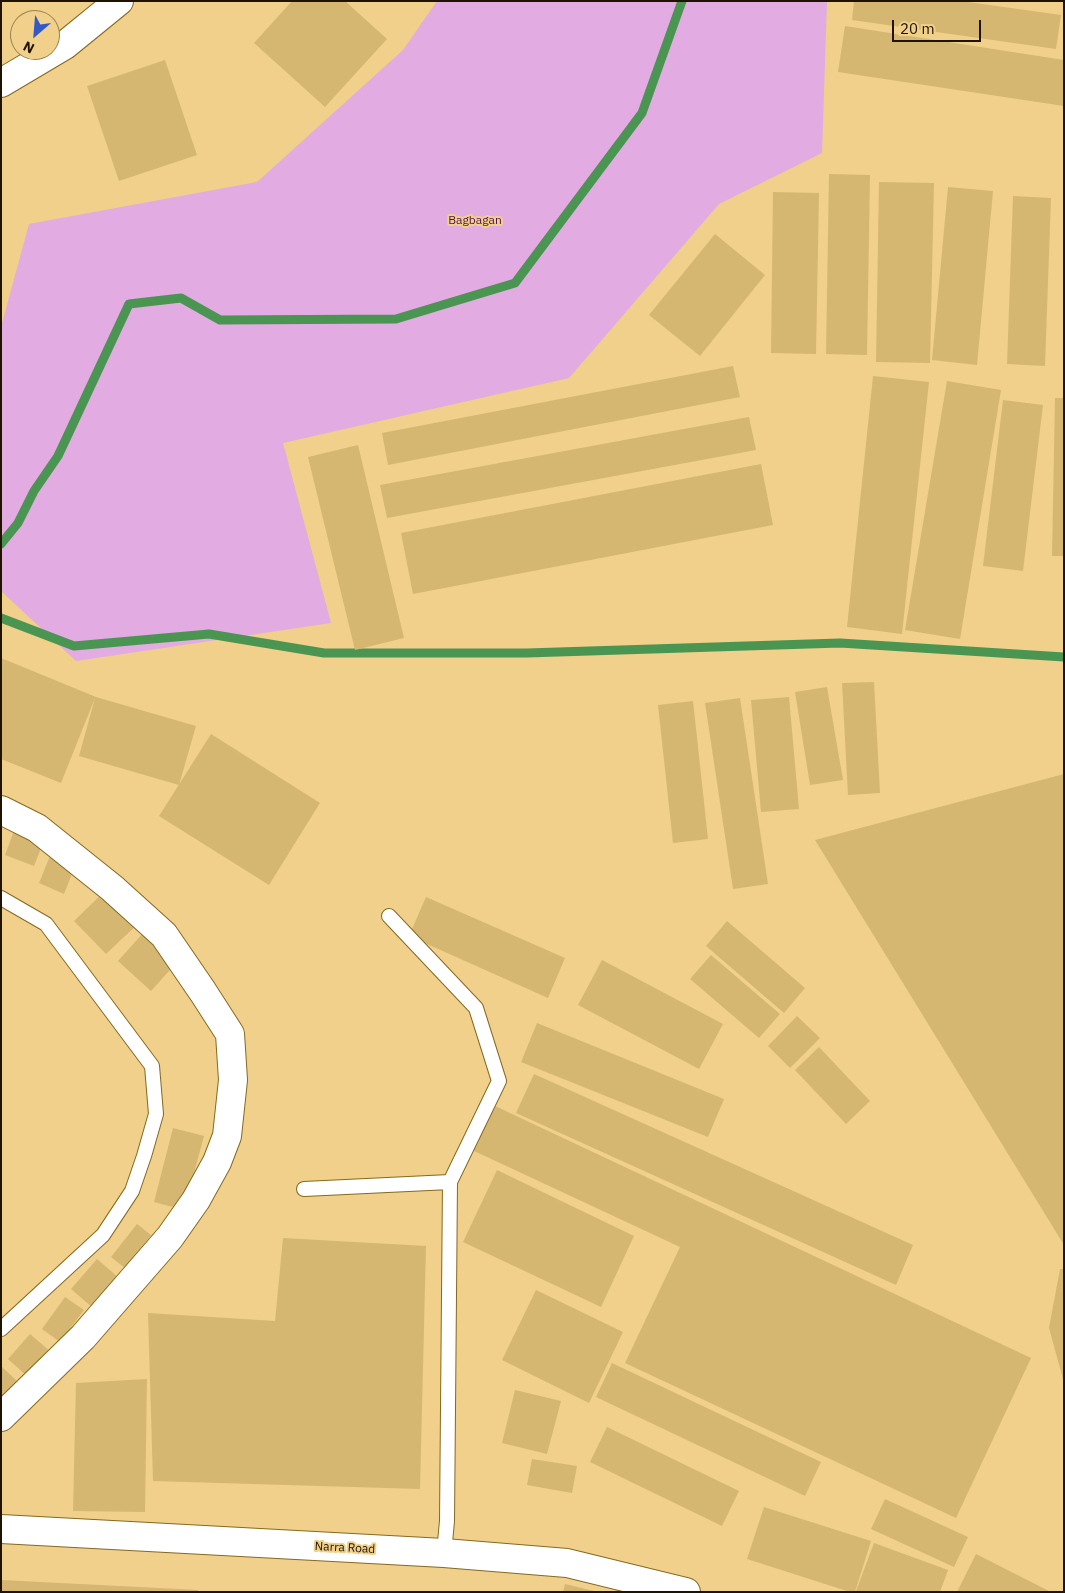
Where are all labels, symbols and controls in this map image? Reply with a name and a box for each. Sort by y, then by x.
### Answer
north arrow [10,10,60,60]
scale bar [895,10,984,42]
text: 20 m [900,19,935,38]
text: N [20,37,37,58]
park label: Bagbagan [448,214,502,228]
street label: Narra Road [314,1539,376,1557]

